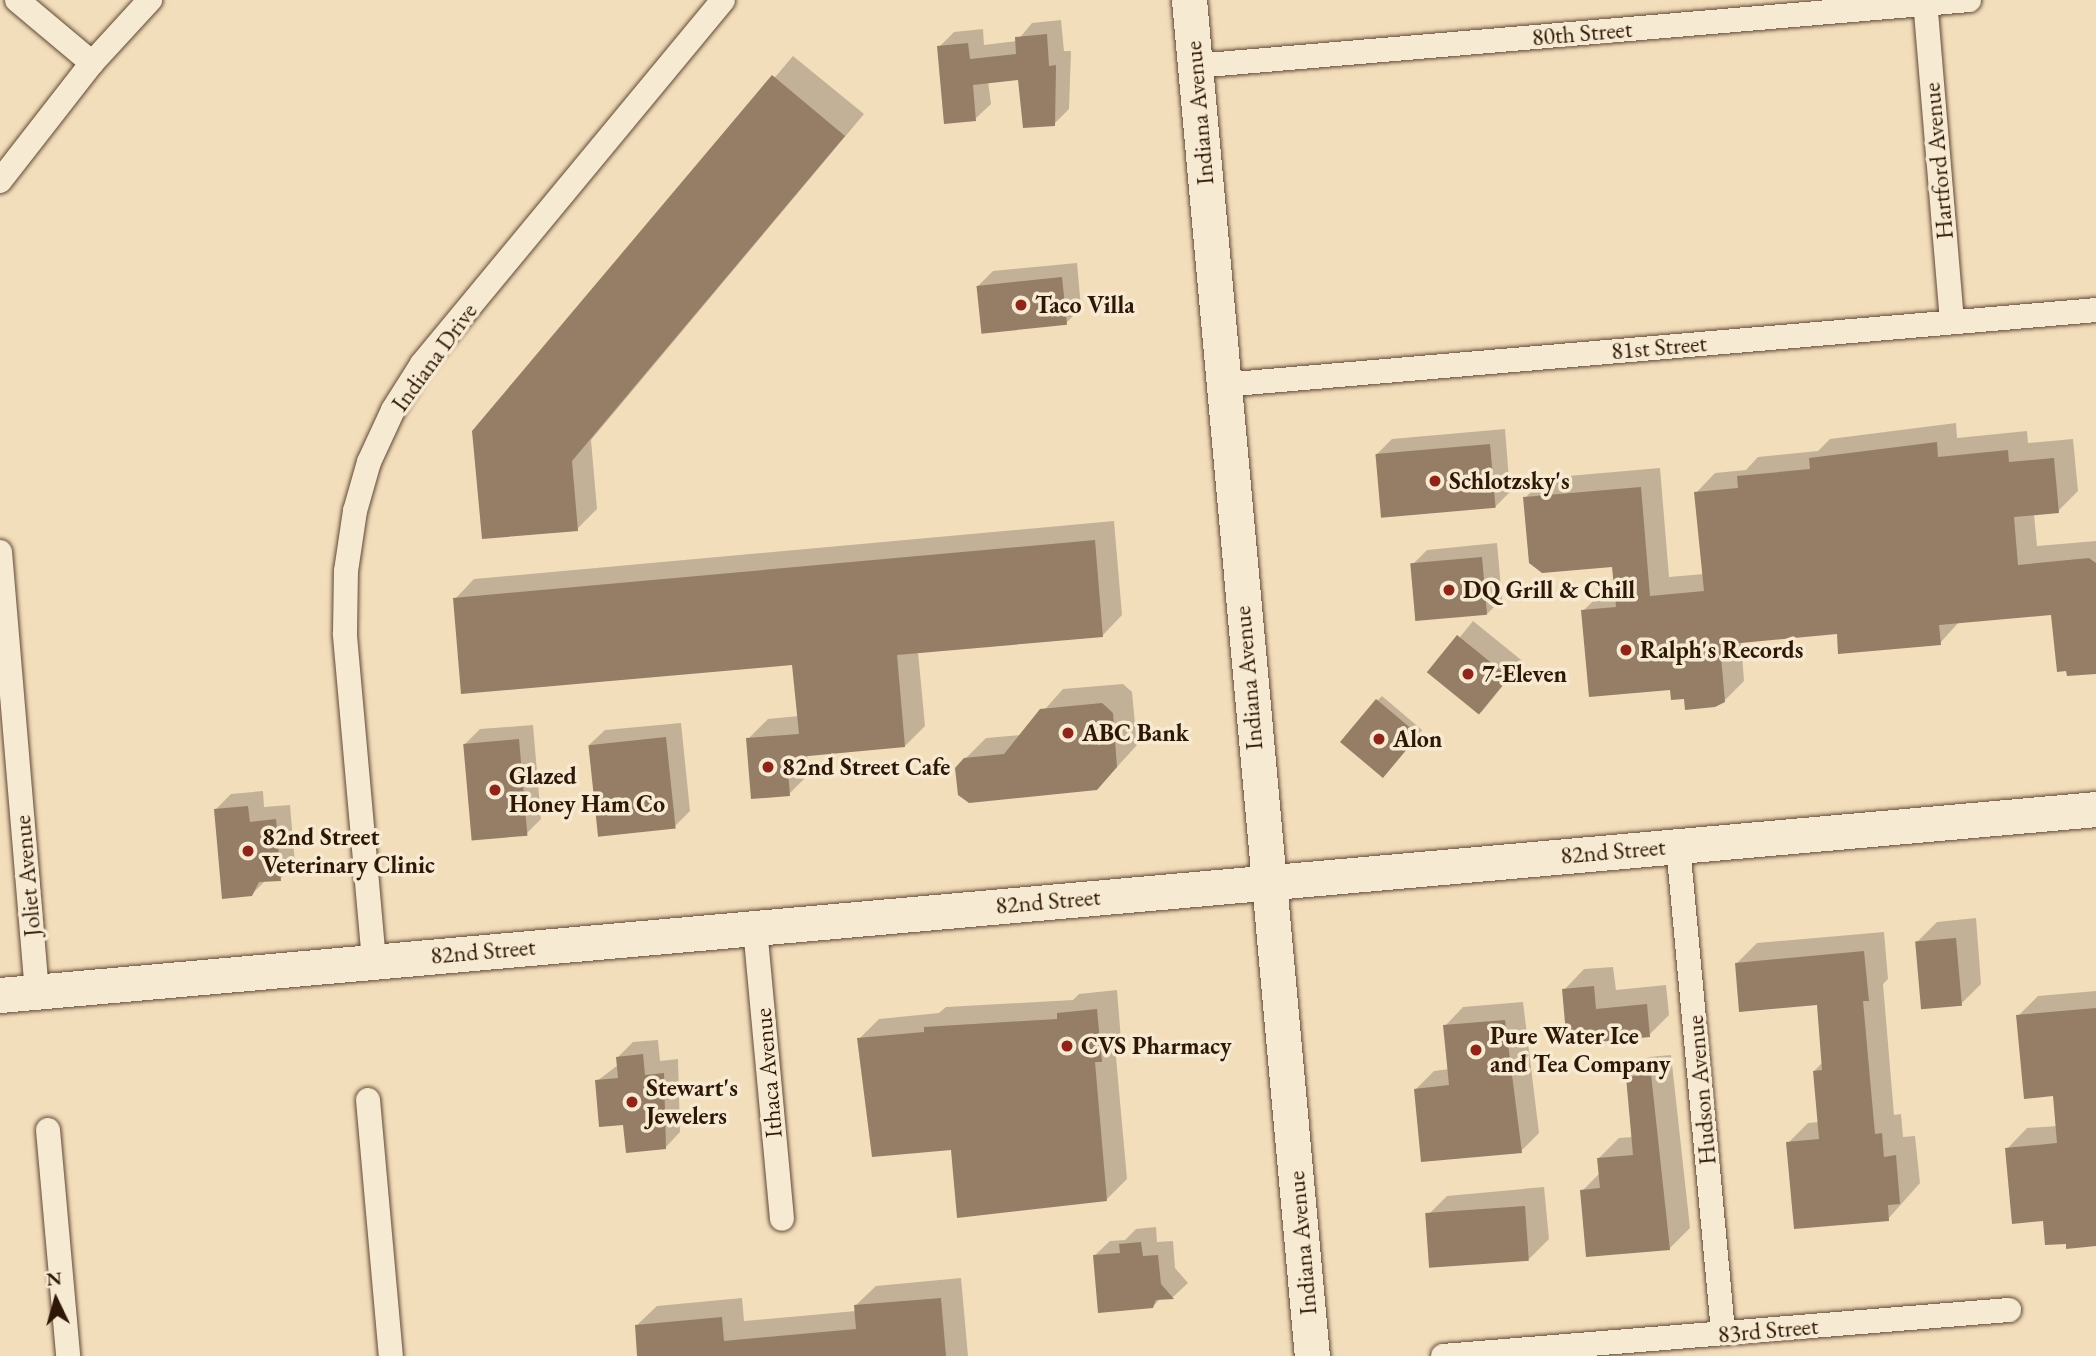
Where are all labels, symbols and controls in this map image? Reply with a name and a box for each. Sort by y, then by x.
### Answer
street label: 80th Street [1531,14,1633,52]
street label: Indiana Avenue [1178,40,1220,186]
street label: Hartford Avenue [1917,81,1959,241]
place label: Taco Villa [1035,291,1135,319]
street label: Indiana Drive [385,297,483,417]
marker: Taco Villa [1013,297,1029,313]
street label: 81st Street [1610,328,1708,366]
place label: Schlotzsky's [1449,467,1570,495]
marker: Schlotzsky's [1427,473,1443,489]
place label: DQ Grill & Chill [1463,576,1635,604]
marker: DQ Grill & Chill [1441,582,1457,598]
street label: Indiana Avenue [1227,605,1269,751]
place label: Ralph's Records [1640,636,1803,664]
marker: Ralph's Records [1618,642,1634,658]
place label: 7-Eleven [1482,660,1567,688]
marker: 7-Eleven [1460,666,1476,682]
place label: ABC Bank [1082,719,1189,747]
marker: ABC Bank [1060,725,1076,741]
place label: Alon [1393,725,1442,753]
marker: Alon [1371,731,1387,747]
place label: 82nd Street Cafe [782,753,950,781]
marker: 82nd Street Cafe [760,759,776,775]
place label: Glazed Honey Ham Co [509,762,665,818]
marker: Glazed Honey Ham Co [487,782,503,798]
street label: Joliet Avenue [7,814,47,938]
place label: 82nd Street Veterinary Clinic [262,823,435,879]
street label: 82nd Street [1559,832,1667,870]
marker: 82nd Street Veterinary Clinic [240,843,256,859]
street label: 82nd Street [994,882,1102,920]
street label: 82nd Street [429,932,537,970]
street label: Ithaca Avenue [748,1007,788,1139]
street label: Hudson Avenue [1680,1014,1722,1166]
place label: Pure Water Ice and Tea Company [1490,1022,1670,1078]
place label: CVS Pharmacy [1081,1032,1232,1060]
marker: CVS Pharmacy [1059,1038,1075,1054]
marker: Pure Water Ice and Tea Company [1468,1042,1484,1058]
place label: Stewart's Jewelers [646,1074,738,1130]
marker: Stewart's Jewelers [624,1094,640,1110]
street label: Indiana Avenue [1281,1170,1323,1316]
north arrow [21,1265,91,1335]
text: N [45,1265,63,1292]
street label: 83rd Street [1717,1311,1819,1349]

